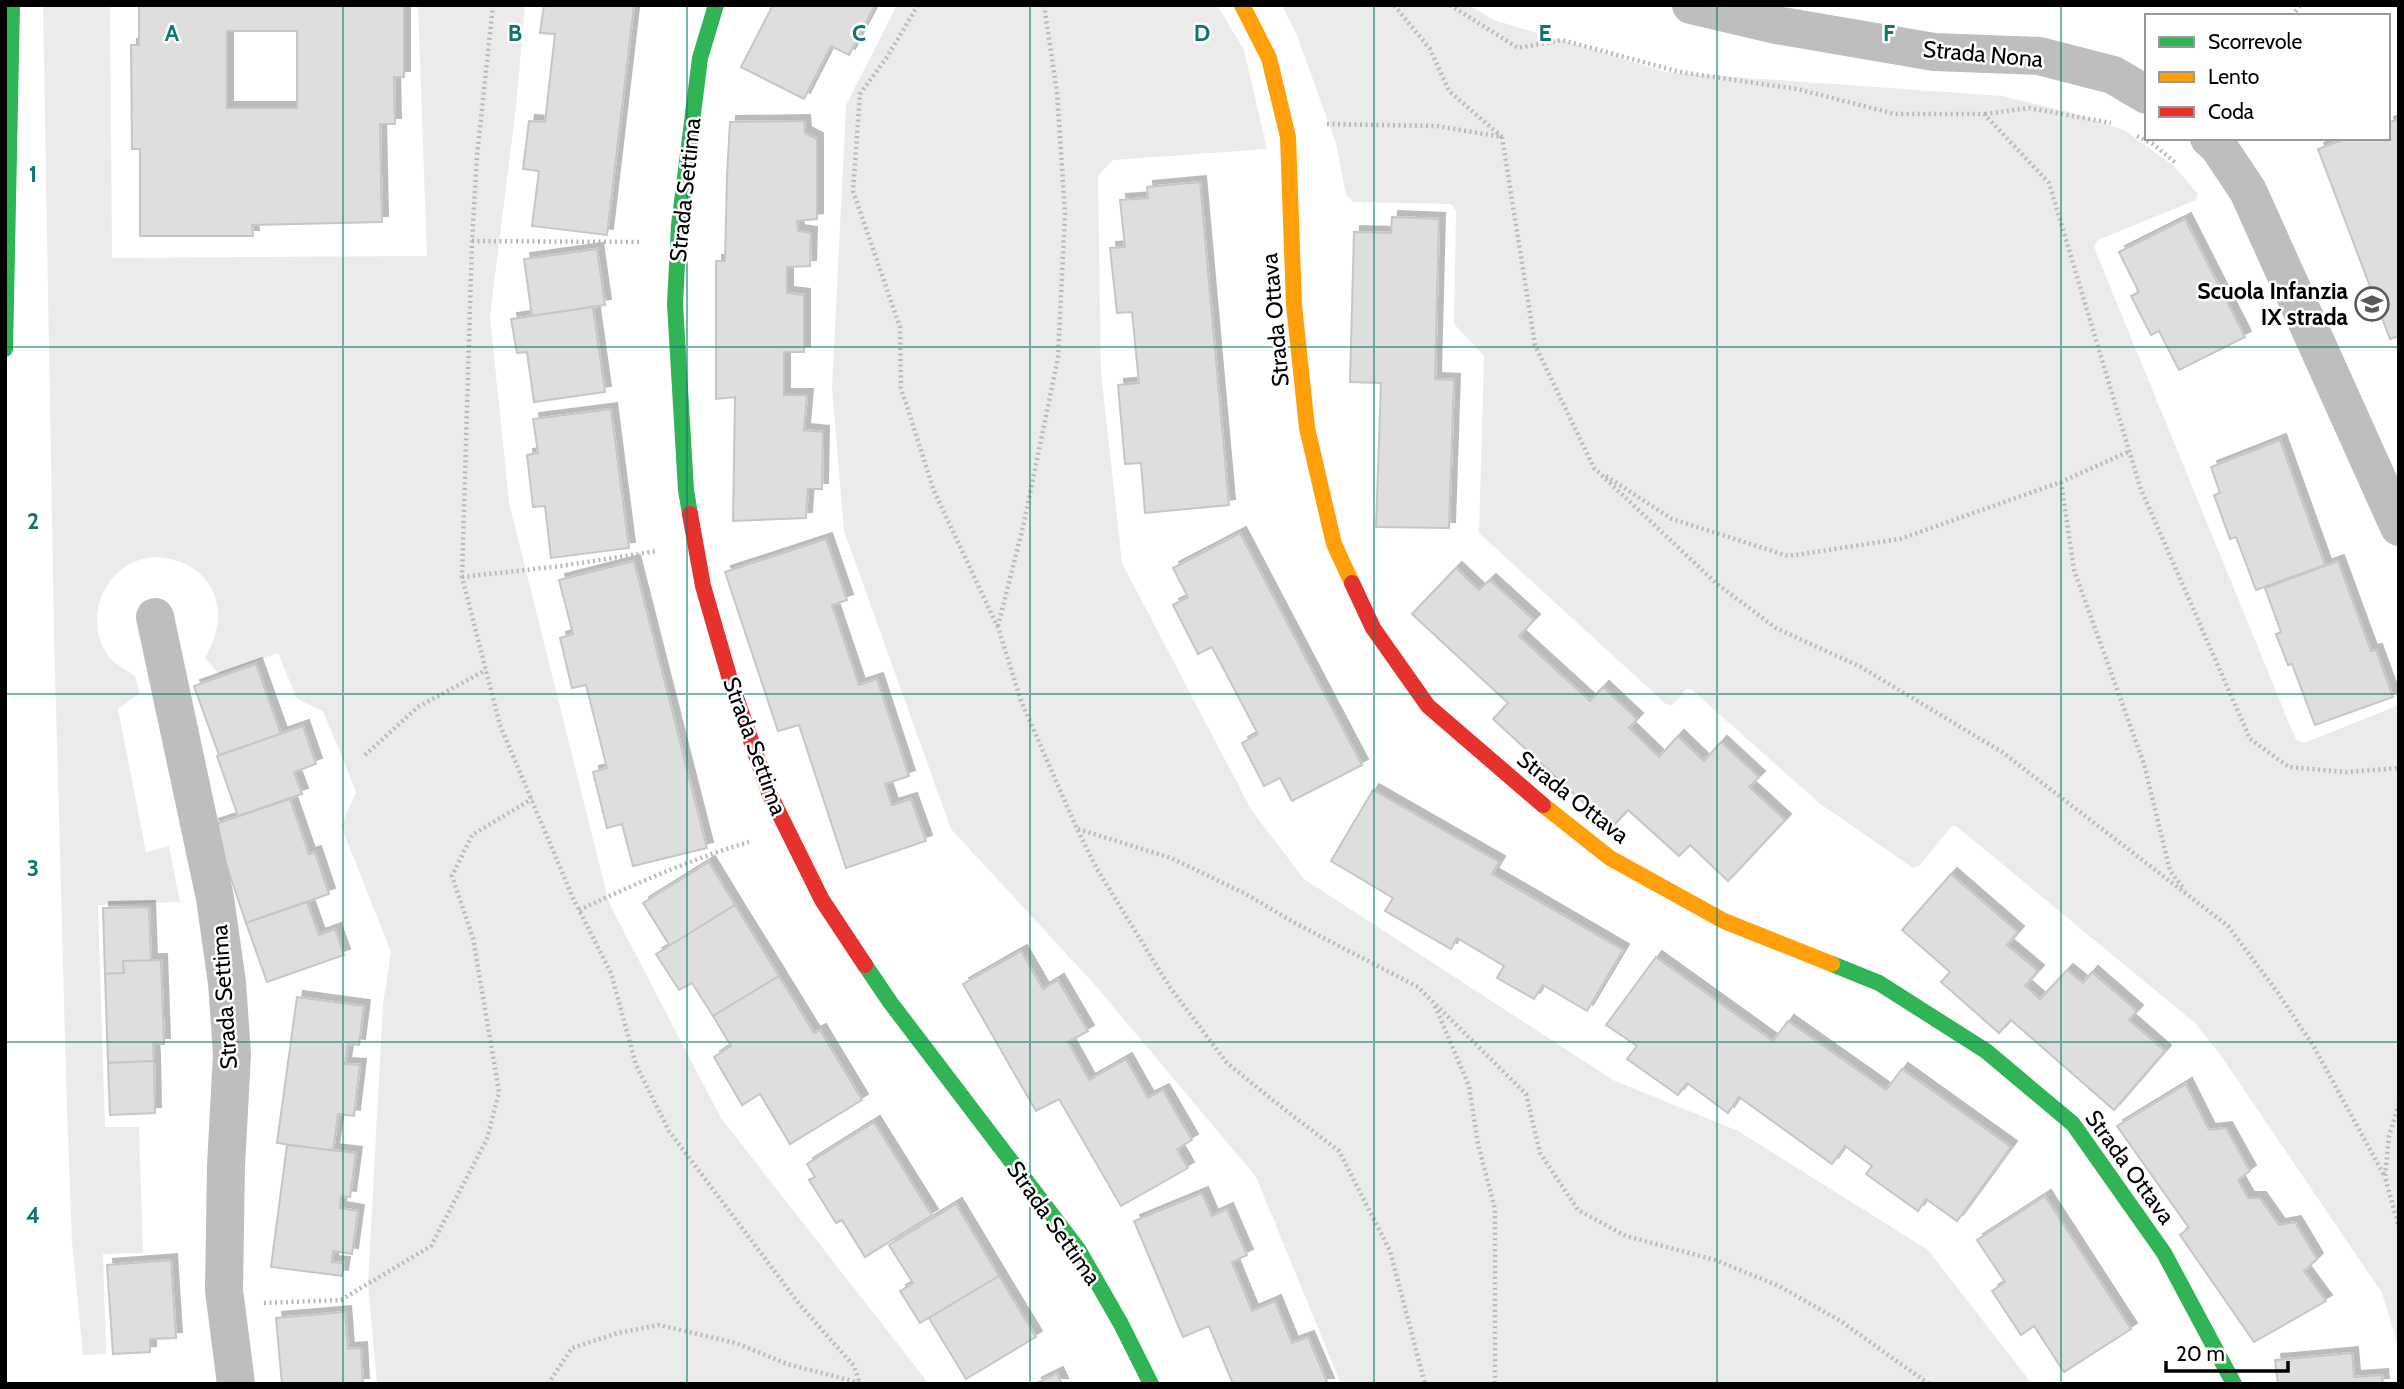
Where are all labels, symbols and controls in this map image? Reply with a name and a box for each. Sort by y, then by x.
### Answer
legend [2145,14,2390,140]
text: A [165,19,180,47]
text: B [508,19,522,47]
text: C [852,19,866,47]
text: D [1194,19,1210,47]
text: E [1538,19,1552,47]
text: F [1883,19,1895,47]
text: Scorrevole [2208,29,2302,54]
street label: Strada Nona [1922,35,2044,73]
text: Lento [2208,64,2259,89]
text: Coda [2208,99,2254,124]
street label: Strada Settima [664,117,706,263]
text: 1 [29,160,37,188]
street label: Strada Ottava [1255,252,1295,388]
place label: Scuola Infanzia IX strada [2197,277,2349,331]
school or university icon: Scuola Infanzia IX strada [2353,285,2391,323]
text: 2 [27,507,39,535]
street label: Strada Settima [717,673,793,819]
street label: Strada Ottava [1512,745,1634,849]
text: 3 [27,854,39,882]
street label: Strada Settima [205,924,243,1070]
street label: Strada Ottava [2079,1105,2181,1229]
street label: Strada Settima [1001,1156,1107,1290]
text: 4 [26,1201,40,1229]
scale bar [2166,1330,2288,1374]
text: 20 m [2176,1341,2225,1366]

